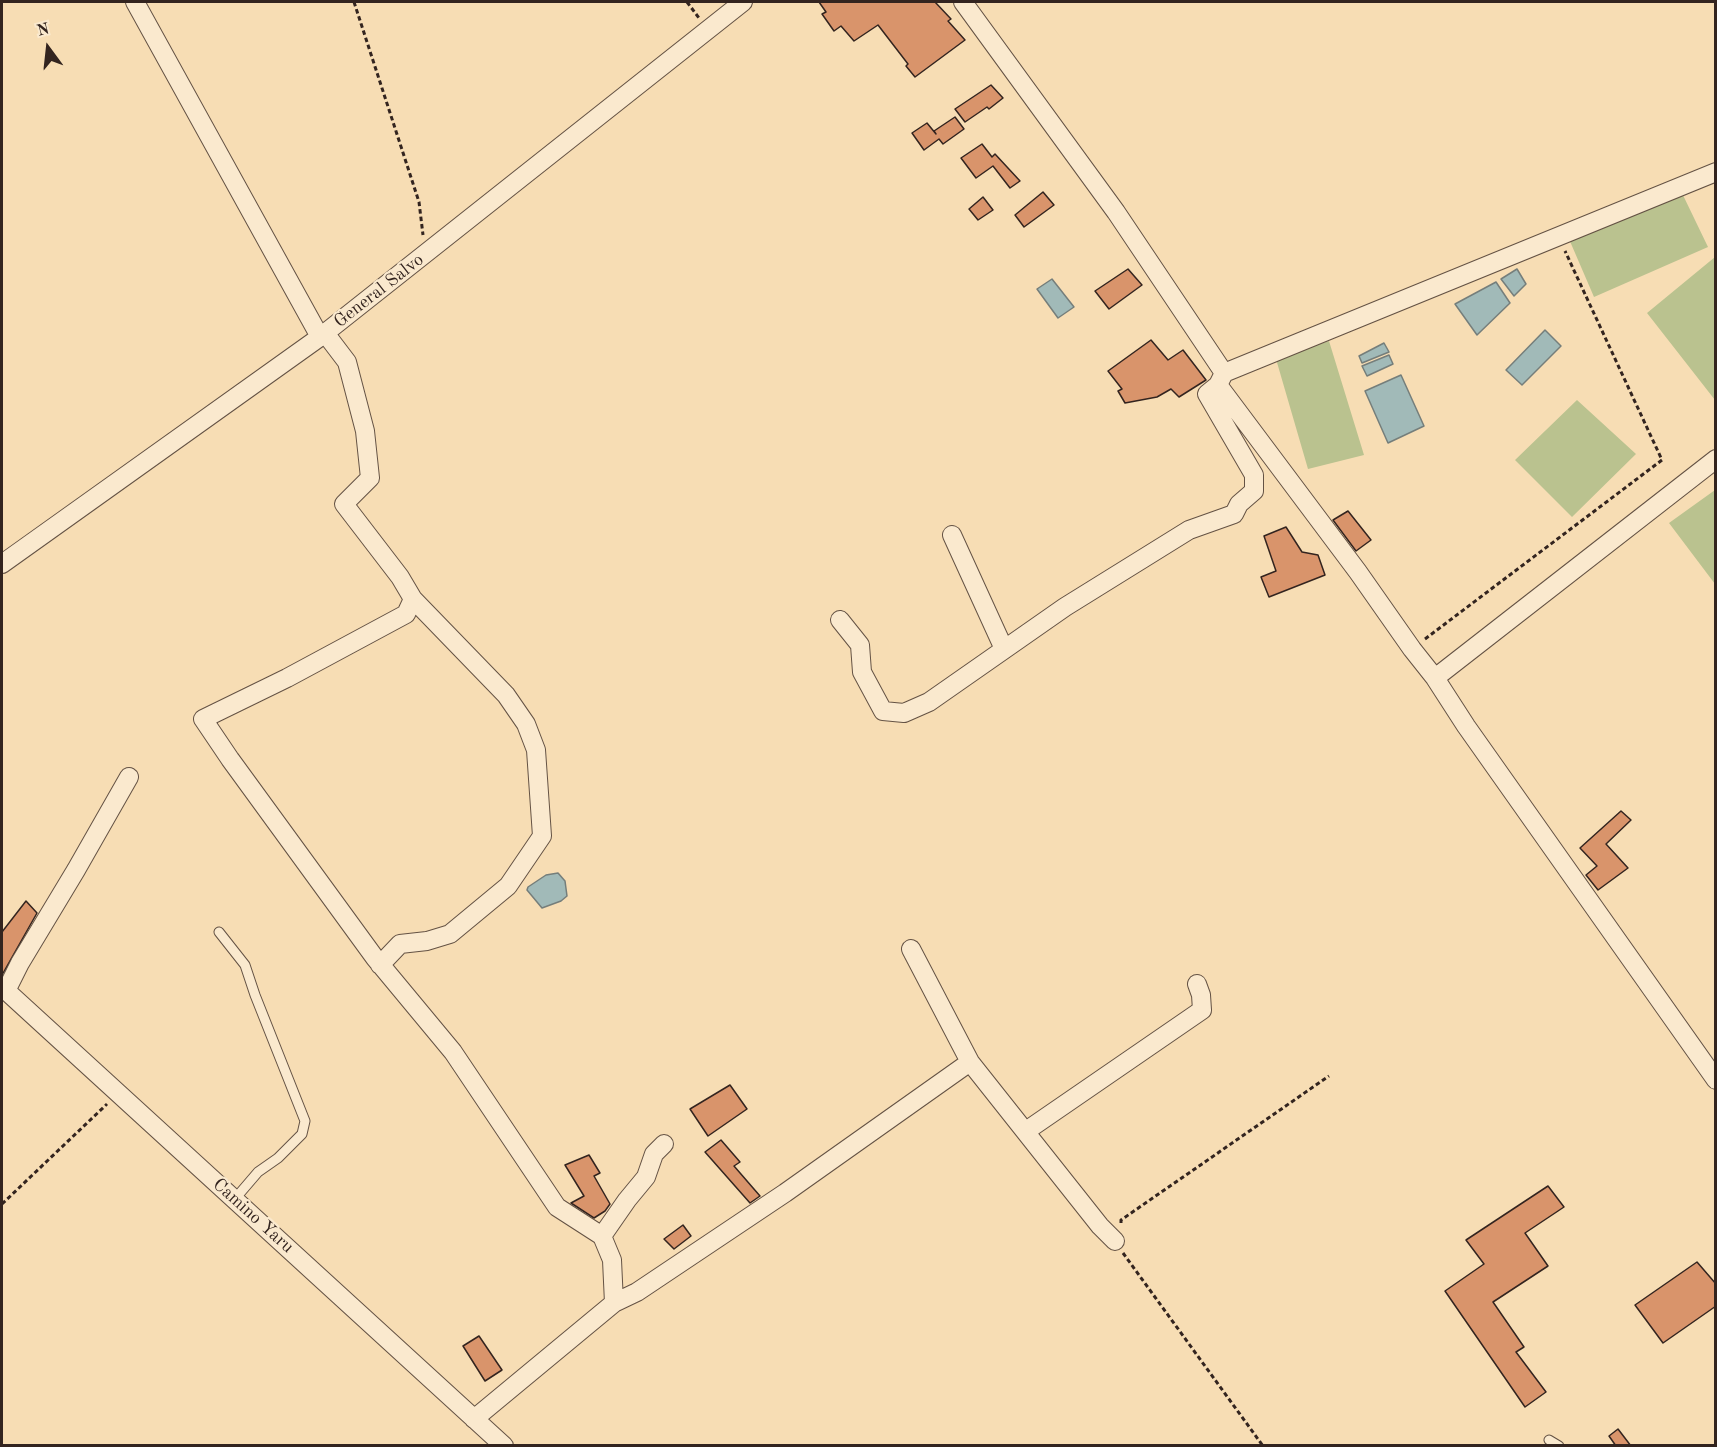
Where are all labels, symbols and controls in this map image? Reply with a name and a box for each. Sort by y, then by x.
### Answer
north arrow [18,18,78,78]
text: N [35,21,51,40]
street label: General Salvo [330,249,428,333]
street label: Camino Yaru [208,1174,298,1258]

